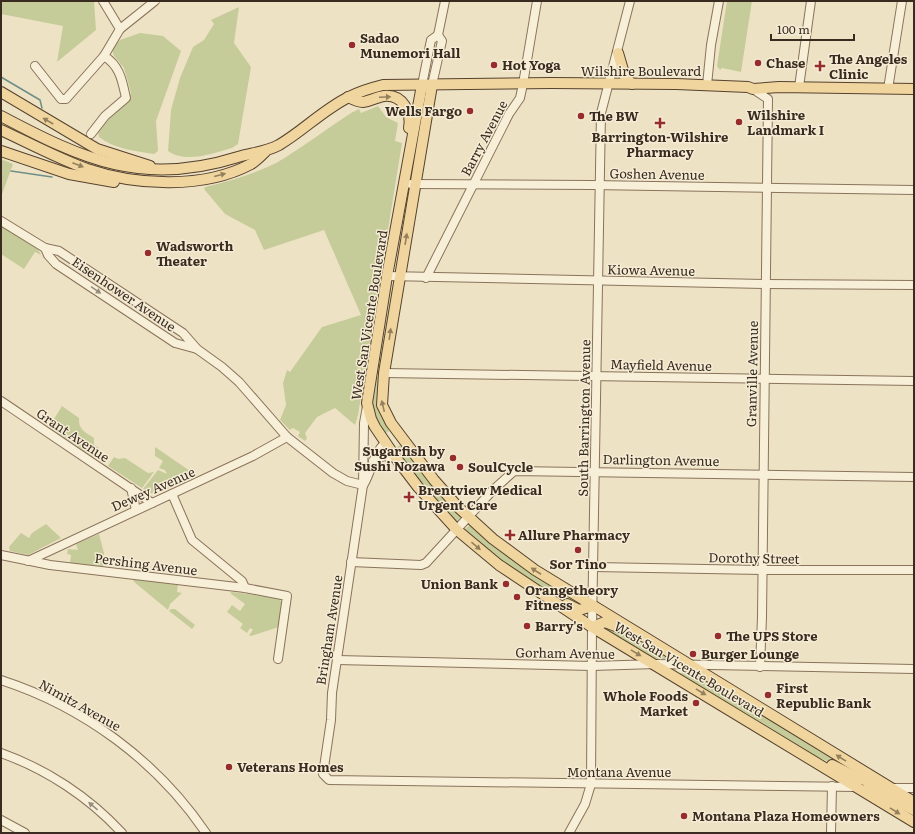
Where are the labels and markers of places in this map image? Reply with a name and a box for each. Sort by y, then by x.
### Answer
place label: Sadao Munemori Hall [360,28,461,62]
marker: Sadao Munemori Hall [347,40,357,50]
place label: The Angeles Clinic [829,49,908,83]
place label: Chase [766,53,805,72]
place label: Hot Yoga [502,55,561,74]
marker: Chase [753,58,763,68]
marker: Hot Yoga [489,60,499,70]
marker: The Angeles Clinic [814,60,826,72]
place label: Wells Fargo [385,101,462,120]
place label: Wilshire Landmark I [747,105,824,139]
marker: Wells Fargo [465,106,475,116]
place label: The BW [589,106,639,125]
marker: The BW [576,111,586,121]
marker: Wilshire Landmark I [734,117,744,127]
marker: Barrington-Wilshire Pharmacy [655,118,665,128]
place label: Barrington-Wilshire Pharmacy [592,127,728,161]
place label: Wadsworth Theater [156,236,234,270]
marker: Wadsworth Theater [143,248,153,258]
place label: Sugarfish by Sushi Nozawa [354,441,445,475]
marker: Sugarfish by Sushi Nozawa [448,453,458,463]
place label: SoulCycle [468,457,533,476]
marker: SoulCycle [455,462,465,472]
place label: Brentview Medical Urgent Care [418,480,542,514]
marker: Brentview Medical Urgent Care [403,491,415,503]
place label: Allure Pharmacy [518,525,630,544]
marker: Allure Pharmacy [505,530,515,540]
marker: Sor Tino [573,545,583,555]
place label: Sor Tino [549,554,607,573]
place label: Union Bank [421,574,498,593]
marker: Union Bank [501,579,511,589]
place label: Orangetheory Fitness [525,580,618,614]
marker: Orangetheory Fitness [512,592,522,602]
place label: Barry's [535,616,583,635]
marker: Barry's [522,621,532,631]
place label: The UPS Store [726,626,818,645]
marker: The UPS Store [713,631,723,641]
place label: Burger Lounge [701,644,799,663]
marker: Burger Lounge [688,649,698,659]
place label: First Republic Bank [776,678,871,712]
place label: Whole Foods Market [603,686,689,720]
marker: First Republic Bank [763,690,773,700]
marker: Whole Foods Market [691,698,701,708]
place label: Veterans Homes [237,757,344,776]
marker: Veterans Homes [224,762,234,772]
place label: Montana Plaza Homeowners [692,806,880,825]
marker: Montana Plaza Homeowners [679,811,689,821]

